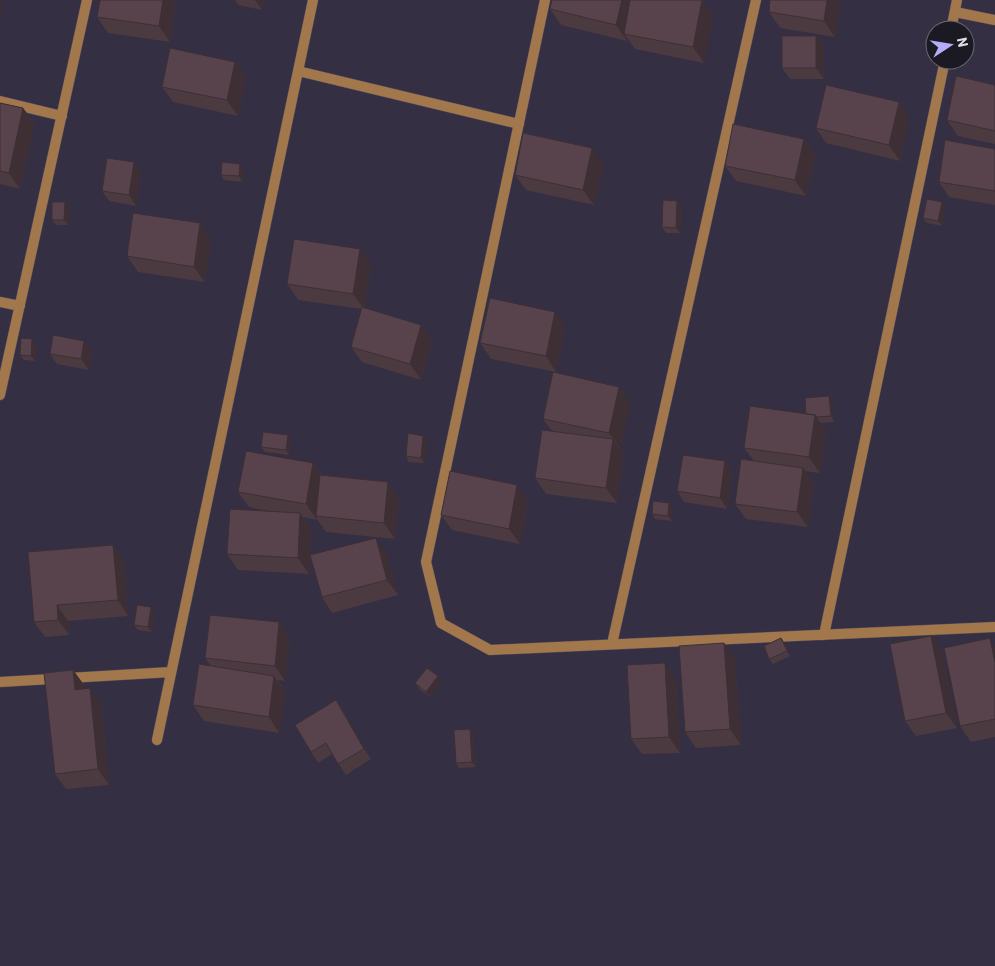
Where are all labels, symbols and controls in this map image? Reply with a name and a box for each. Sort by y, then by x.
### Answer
north arrow [925,20,975,70]
text: N [954,36,972,49]

